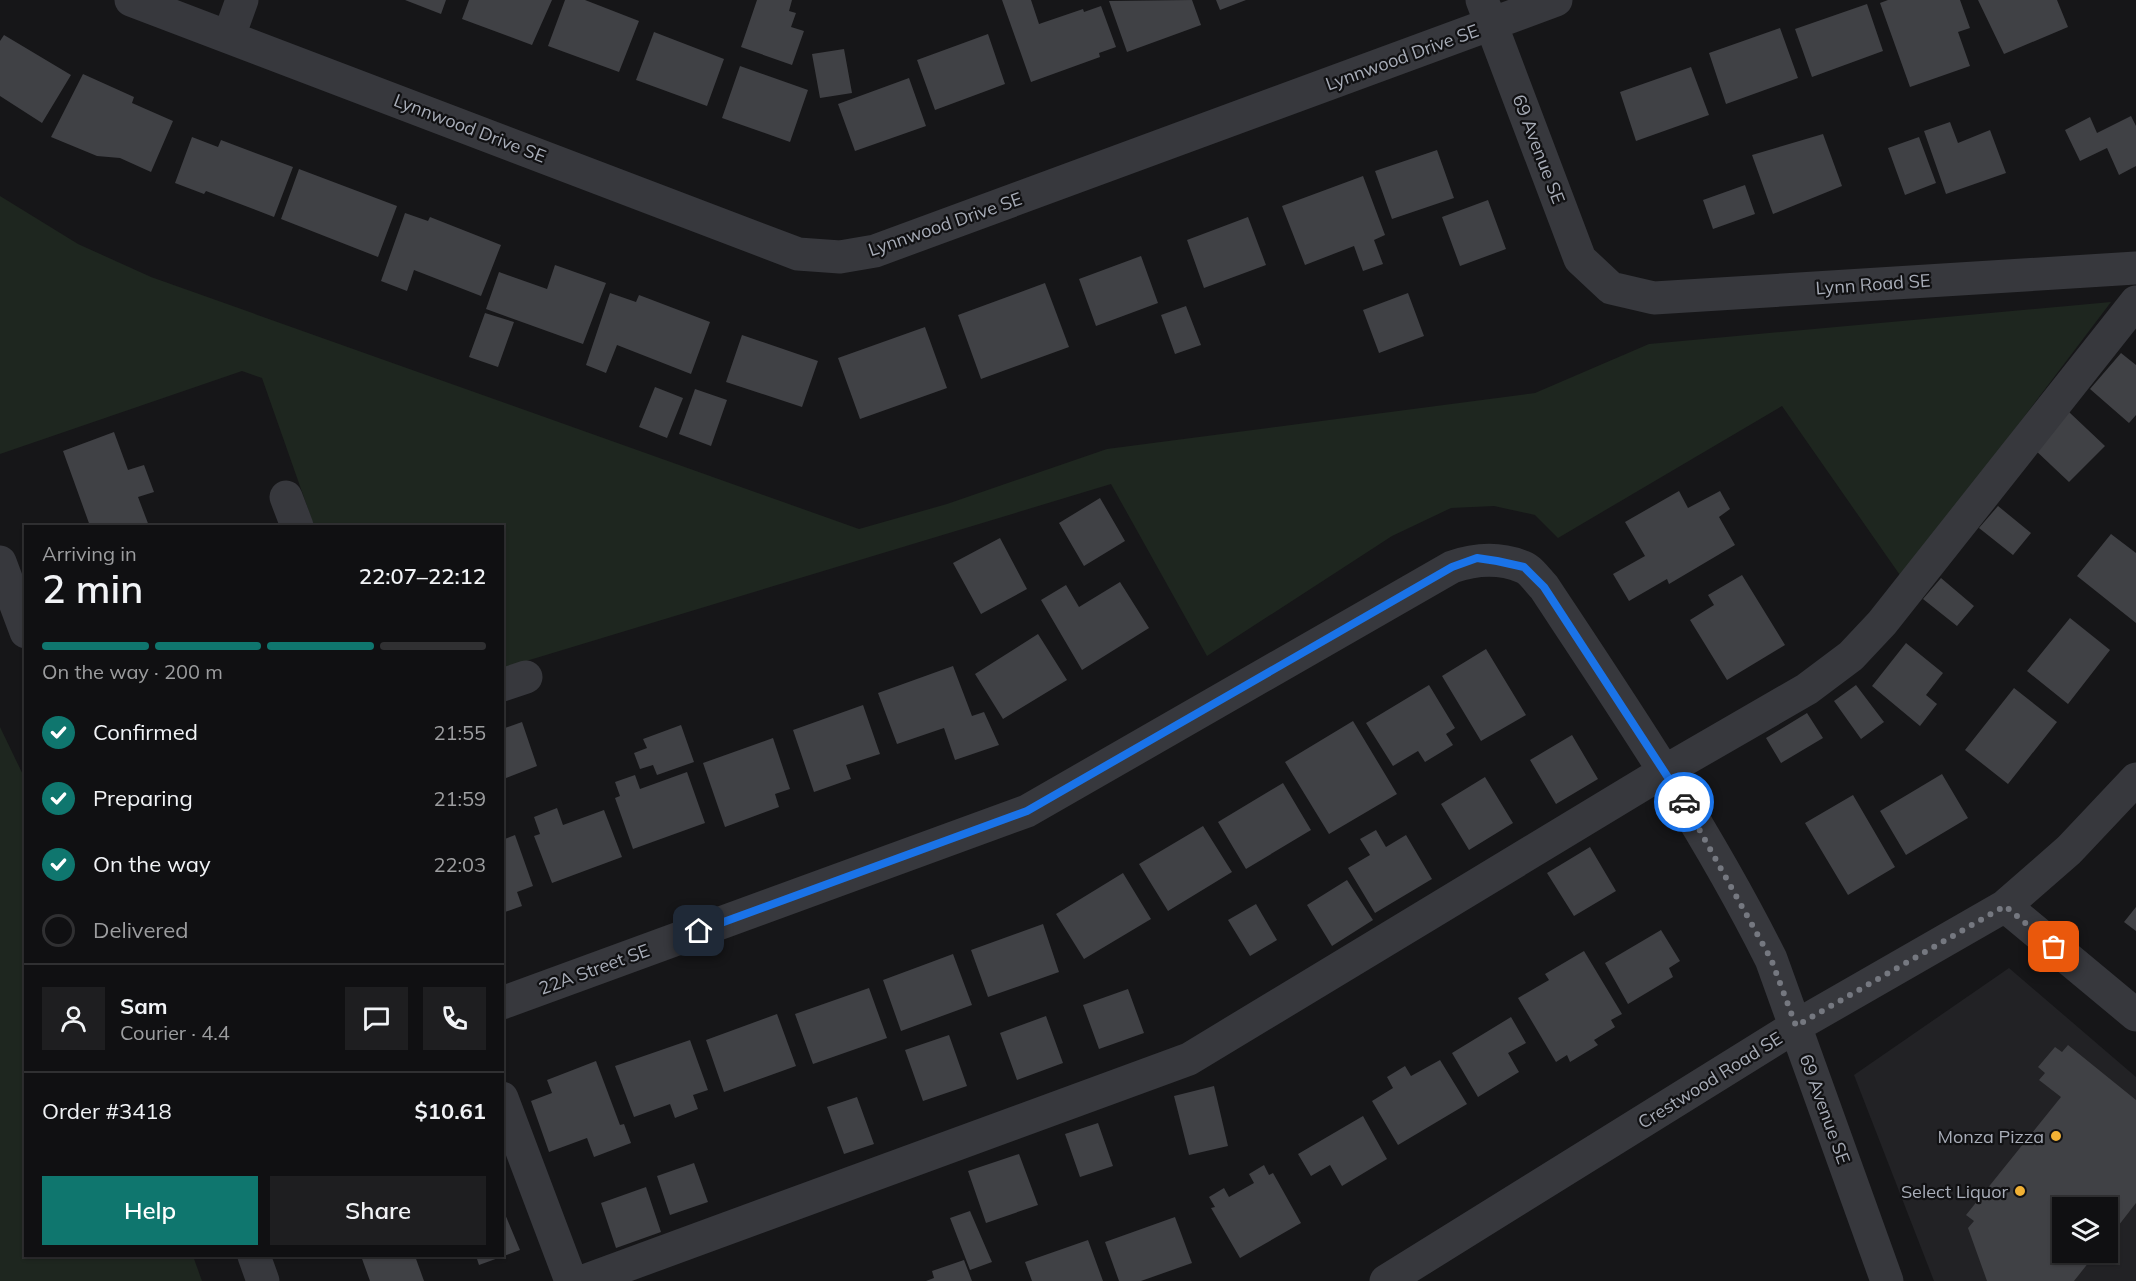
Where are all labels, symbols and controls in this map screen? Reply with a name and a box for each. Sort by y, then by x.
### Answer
street label: Lynnwood Drive SE [1322,19,1482,95]
street label: Lynnwood Drive SE [391,88,549,168]
street label: 69 Avenue SE [1508,91,1570,207]
street label: Lynnwood Drive SE [865,187,1025,261]
street label: Lynn Road SE [1815,269,1931,299]
text: Arriving in [42,541,137,566]
text: 22:07–22:12 [359,562,486,590]
text: 2 min [42,564,143,613]
text: On the way · 200 m [42,659,223,684]
icon: check [42,716,75,749]
text: Confirmed [93,718,198,746]
text: 21:55 [433,720,486,745]
courier [1654,772,1714,832]
icon: check [42,782,75,815]
text: Preparing [93,784,193,812]
text: 21:59 [433,786,486,811]
icon: car [1668,786,1701,819]
icon: check [42,848,75,881]
text: On the way [93,850,211,878]
text: 22:03 [433,852,486,877]
pin [673,905,724,956]
icon: home [682,914,715,947]
text: Delivered [93,916,188,944]
pin [2028,921,2079,972]
icon: bag [2037,930,2070,963]
street label: 22A Street SE [536,938,652,1000]
button: person [42,987,105,1050]
button: chat [345,987,408,1050]
button: phone [423,987,486,1050]
text: Sam [120,992,168,1020]
text: Courier · 4.4 [120,1020,230,1045]
street label: Crestwood Road SE [1634,1026,1786,1134]
street label: 69 Avenue SE [1794,1051,1856,1167]
text: Order #3418 [42,1097,172,1125]
text: $10.61 [415,1097,486,1125]
place label: Monza Pizza [1938,1125,2044,1148]
marker: Monza Pizza [2049,1129,2063,1143]
button: Help [42,1176,258,1245]
button: Share [270,1176,486,1245]
place label: Select Liquor [1901,1180,2008,1203]
marker: Select Liquor [2013,1184,2027,1198]
map controls [2052,1197,2118,1263]
button: layers [2052,1197,2118,1263]

